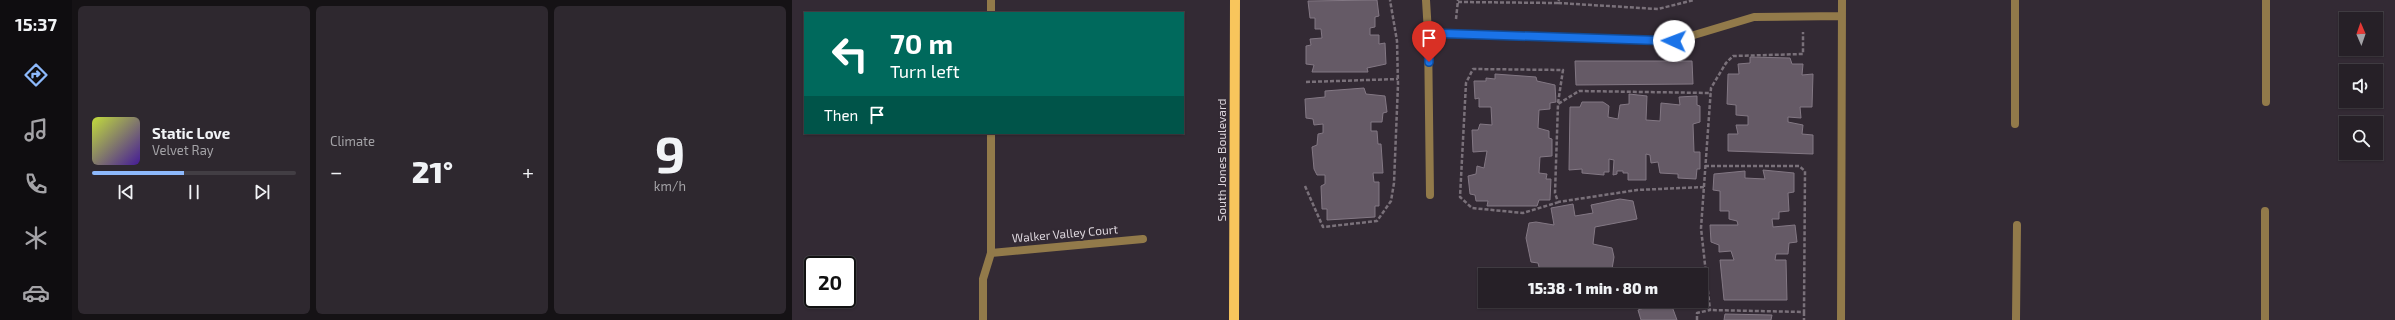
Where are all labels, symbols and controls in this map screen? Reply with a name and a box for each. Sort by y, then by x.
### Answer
north arrow [2339,12,2383,56]
map controls [2339,12,2383,160]
text: 15:37 [15,13,57,35]
position arrow [1653,20,1695,62]
pin [1412,21,1446,62]
text: 70 m [890,26,953,60]
icon: arrive [1418,27,1440,49]
icon: left [824,28,876,80]
text: Turn left [890,60,960,82]
icon: directions [22,61,50,89]
button: sound [2339,64,2383,108]
street label: South Jones Boulevard [1214,99,1228,221]
icon: arrive [866,104,888,126]
text: Then [824,106,858,124]
icon: music [22,116,50,144]
button: search [2339,116,2383,160]
text: 9 [655,121,685,183]
text: Static Love [152,124,230,142]
text: Climate [330,133,375,149]
text: Velvet Ray [152,142,214,158]
text: 21° [412,153,453,189]
text: − [330,158,343,184]
text: + [522,158,534,184]
icon: phone [22,170,50,198]
text: km/h [654,178,686,194]
icon: previous [115,181,137,203]
icon: pause [183,181,205,203]
icon: next [251,181,273,203]
street label: Walker Valley Court [1011,221,1119,245]
icon: climate [22,224,50,252]
speed limit sign: 20 [804,256,856,308]
icon: car [22,279,50,307]
text: 15:38 · 1 min · 80 m [1528,279,1658,297]

